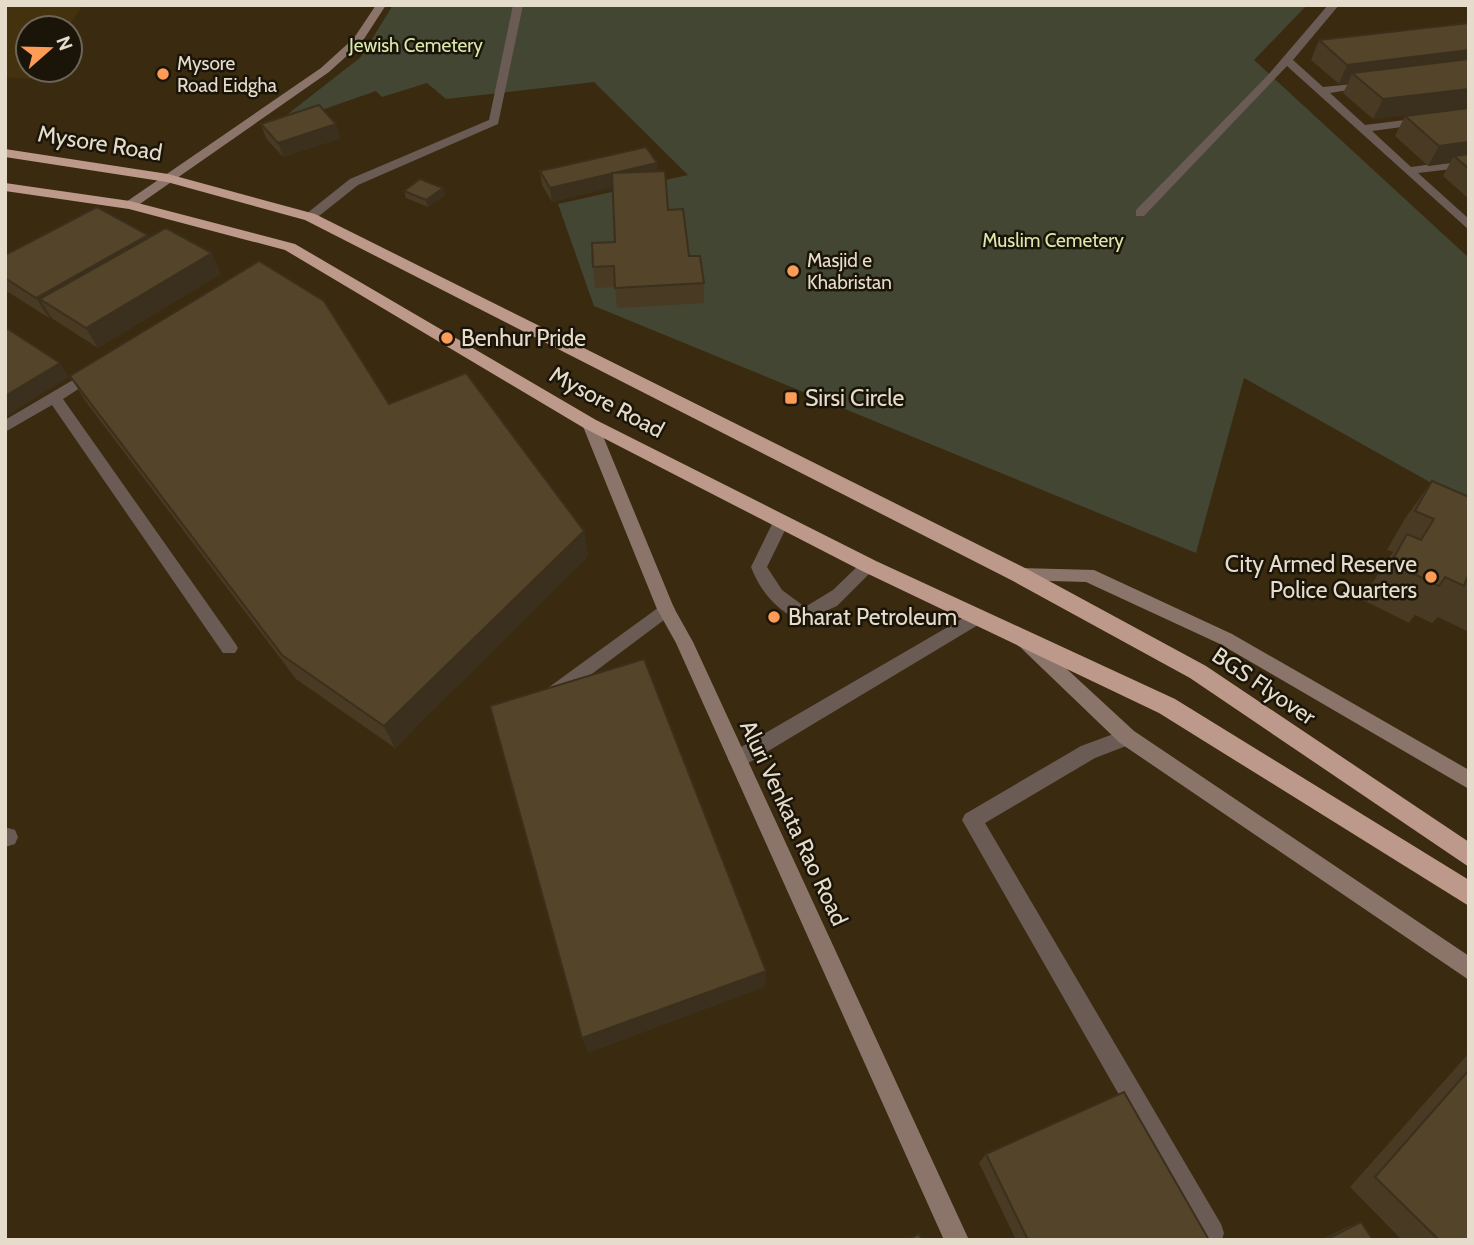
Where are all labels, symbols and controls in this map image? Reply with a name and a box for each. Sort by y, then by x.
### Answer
north arrow [14,14,84,84]
text: N [51,33,78,54]
park label: Jewish Cemetery [348,34,483,57]
place label: Mysore Road Eidgha [177,52,277,97]
marker: Mysore Road Eidgha [155,66,171,82]
street label: Mysore Road [36,119,164,167]
park label: Muslim Cemetery [982,229,1124,252]
place label: Masjid e Khabristan [807,249,892,294]
marker: Masjid e Khabristan [785,263,801,279]
place label: Benhur Pride [461,324,586,352]
marker: Benhur Pride [439,330,455,346]
street label: Mysore Road [545,360,669,444]
place label: Sirsi Circle [805,384,904,412]
marker: Sirsi Circle [783,390,799,406]
place label: City Armed Reserve Police Quarters [1225,550,1417,604]
marker: City Armed Reserve Police Quarters [1423,569,1439,585]
place label: Bharat Petroleum [788,603,957,631]
marker: Bharat Petroleum [766,609,782,625]
street label: BGS Flyover [1207,641,1322,731]
street label: Aluri Venkata Rao Road [734,716,854,930]

